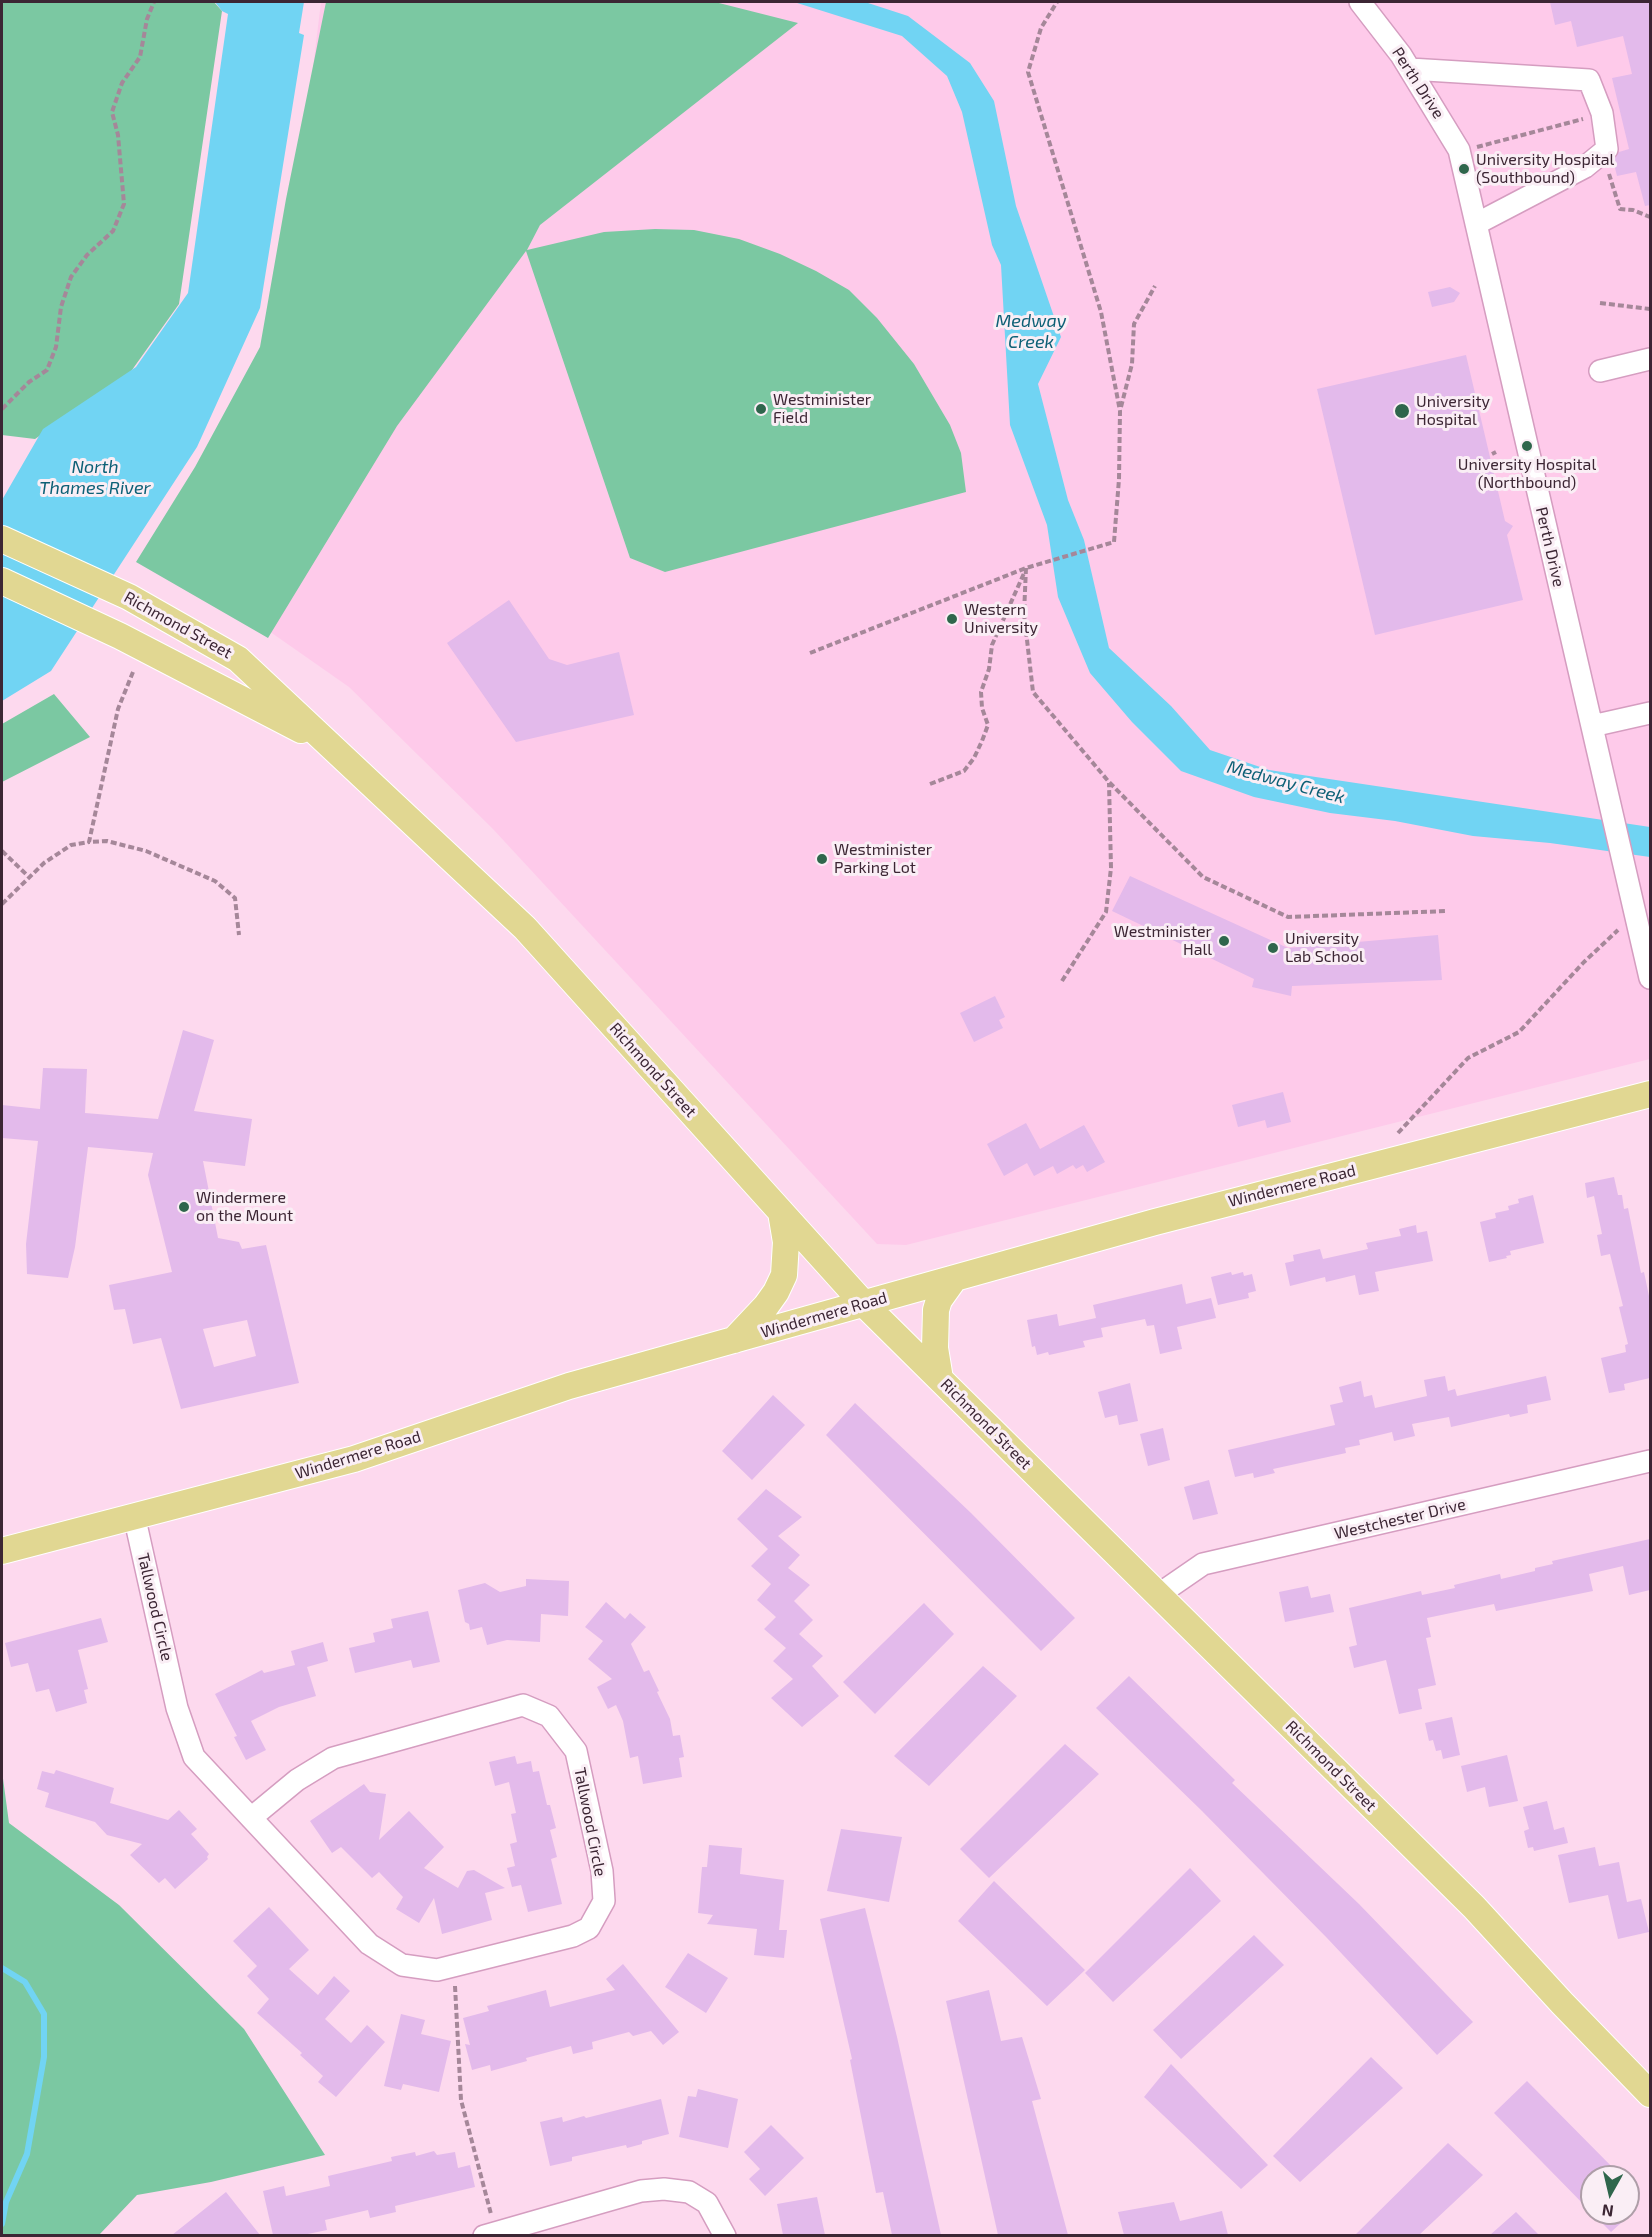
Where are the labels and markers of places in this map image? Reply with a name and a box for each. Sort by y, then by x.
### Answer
place label: University Hospital (Southbound) [1476,150,1614,188]
marker: University Hospital (Southbound) [1457,162,1471,176]
place label: Westminister Field [773,390,871,428]
place label: University Hospital [1416,392,1490,430]
marker: Westminister Field [754,402,768,416]
marker: University Hospital [1393,402,1411,420]
marker: University Hospital (Northbound) [1520,439,1534,453]
place label: University Hospital (Northbound) [1458,455,1596,493]
place label: Western University [964,600,1038,638]
marker: Western University [945,612,959,626]
place label: Westminister Parking Lot [834,840,932,878]
marker: Westminister Parking Lot [815,852,829,866]
place label: Westminister Hall [1114,922,1212,960]
place label: University Lab School [1285,929,1364,967]
marker: Westminister Hall [1217,934,1231,948]
marker: University Lab School [1266,941,1280,955]
place label: Windermere on the Mount [196,1188,293,1226]
marker: Windermere on the Mount [177,1200,191,1214]

